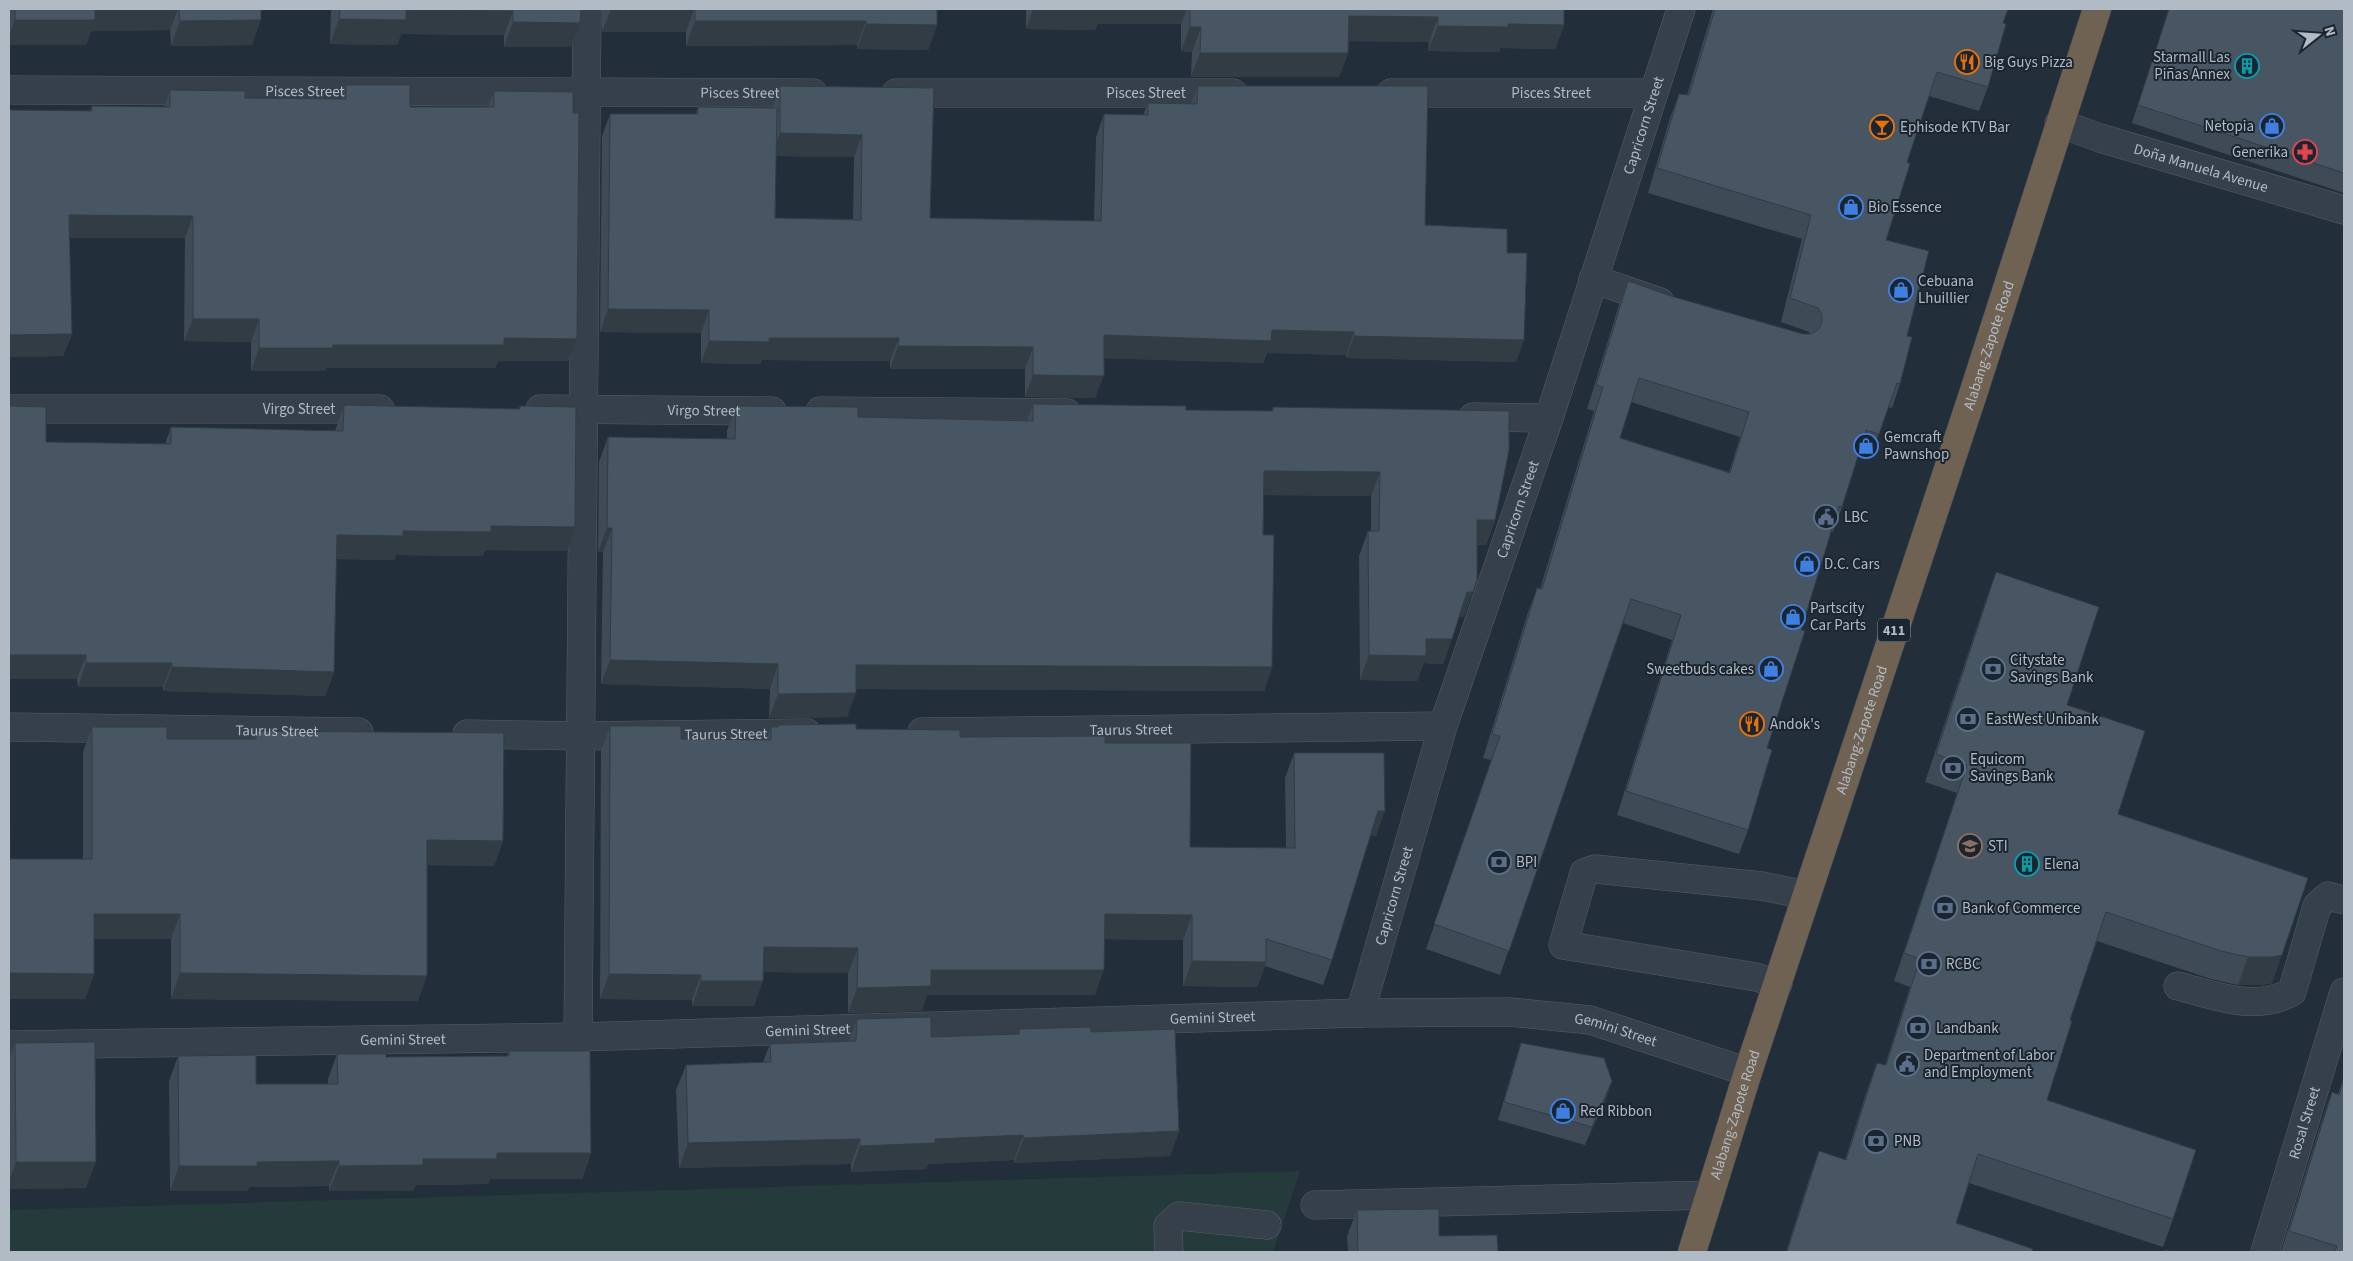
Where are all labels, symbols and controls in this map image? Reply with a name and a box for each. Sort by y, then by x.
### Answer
north arrow [2293,10,2343,60]
text: N [2319,24,2340,39]
place label: Starmall Las Piñas Annex [2153,47,2230,85]
restaurant icon: Big Guys Pizza [1954,49,1980,75]
place label: Big Guys Pizza [1984,52,2073,73]
building icon: Starmall Las Piñas Annex [2234,53,2260,79]
street label: Capricorn Street [1618,74,1670,177]
street label: Pisces Street [265,81,345,102]
street label: Pisces Street [700,83,780,104]
street label: Pisces Street [1106,83,1186,104]
street label: Pisces Street [1511,83,1591,104]
shop icon: Netopia [2259,113,2285,139]
bar icon: Ephisode KTV Bar [1869,114,1895,140]
place label: Netopia [2204,116,2254,137]
place label: Ephisode KTV Bar [1900,117,2011,138]
street label: Doña Manuela Avenue [2131,139,2271,198]
pharmacy icon: Generika [2292,139,2318,165]
place label: Generika [2232,142,2288,163]
shop icon: Bio Essence [1838,194,1864,220]
place label: Bio Essence [1868,197,1942,218]
place label: Cebuana Lhuillier [1918,271,1974,309]
shop icon: Cebuana Lhuillier [1888,277,1914,303]
street label: Alabang-Zapote Road [1958,278,2020,413]
street label: Virgo Street [263,399,335,420]
street label: Virgo Street [668,400,740,422]
place label: Gemcraft Pawnshop [1884,427,1949,465]
shop icon: Gemcraft Pawnshop [1853,433,1879,459]
street label: Capricorn Street [1492,458,1545,561]
public building icon: LBC [1813,504,1839,530]
place label: LBC [1844,507,1869,528]
shop icon: D.C. Cars [1794,551,1820,577]
place label: D.C. Cars [1824,554,1880,575]
place label: Partscity Car Parts [1810,598,1866,636]
shop icon: Partscity Car Parts [1780,604,1806,630]
road number: 411 [1878,618,1910,642]
place label: Citystate Savings Bank [2010,650,2094,688]
shop icon: Sweetbuds cakes [1758,656,1784,682]
bank icon: Citystate Savings Bank [1980,656,2006,682]
place label: Sweetbuds cakes [1646,659,1754,680]
street label: Alabang-Zapote Road [1831,663,1893,797]
bank icon: EastWest Unibank [1955,706,1981,732]
place label: EastWest Unibank [1986,709,2099,730]
restaurant icon: Andok's [1739,711,1765,737]
place label: Andok's [1770,714,1820,735]
street label: Taurus Street [1089,719,1173,741]
street label: Taurus Street [235,720,319,742]
street label: Taurus Street [684,724,768,746]
place label: Equicom Savings Bank [1970,749,2054,787]
bank icon: Equicom Savings Bank [1940,755,1966,781]
school or university icon: STI [1957,833,1983,859]
place label: STI [1988,836,2008,857]
street label: Capricorn Street [1370,844,1419,948]
bank icon: BPI [1486,849,1512,875]
building icon: Elena [2014,851,2040,877]
place label: BPI [1516,852,1537,873]
place label: Elena [2044,854,2079,875]
bank icon: Bank of Commerce [1932,895,1958,921]
place label: Bank of Commerce [1962,898,2081,919]
bank icon: RCBC [1916,951,1942,977]
place label: RCBC [1946,954,1981,975]
street label: Gemini Street [1170,1006,1256,1030]
street label: Gemini Street [1573,1009,1660,1052]
bank icon: Landbank [1905,1015,1931,1041]
place label: Landbank [1936,1018,1999,1039]
street label: Gemini Street [765,1019,851,1042]
street label: Gemini Street [360,1029,446,1051]
place label: Department of Labor and Employment [1924,1045,2056,1083]
street label: Alabang-Zapote Road [1705,1047,1766,1182]
public building icon: Department of Labor and Employment [1894,1051,1920,1077]
street label: Rosal Street [2284,1084,2326,1162]
shop icon: Red Ribbon [1550,1098,1576,1124]
place label: Red Ribbon [1580,1101,1652,1122]
bank icon: PNB [1863,1128,1889,1154]
place label: PNB [1894,1131,1921,1152]

